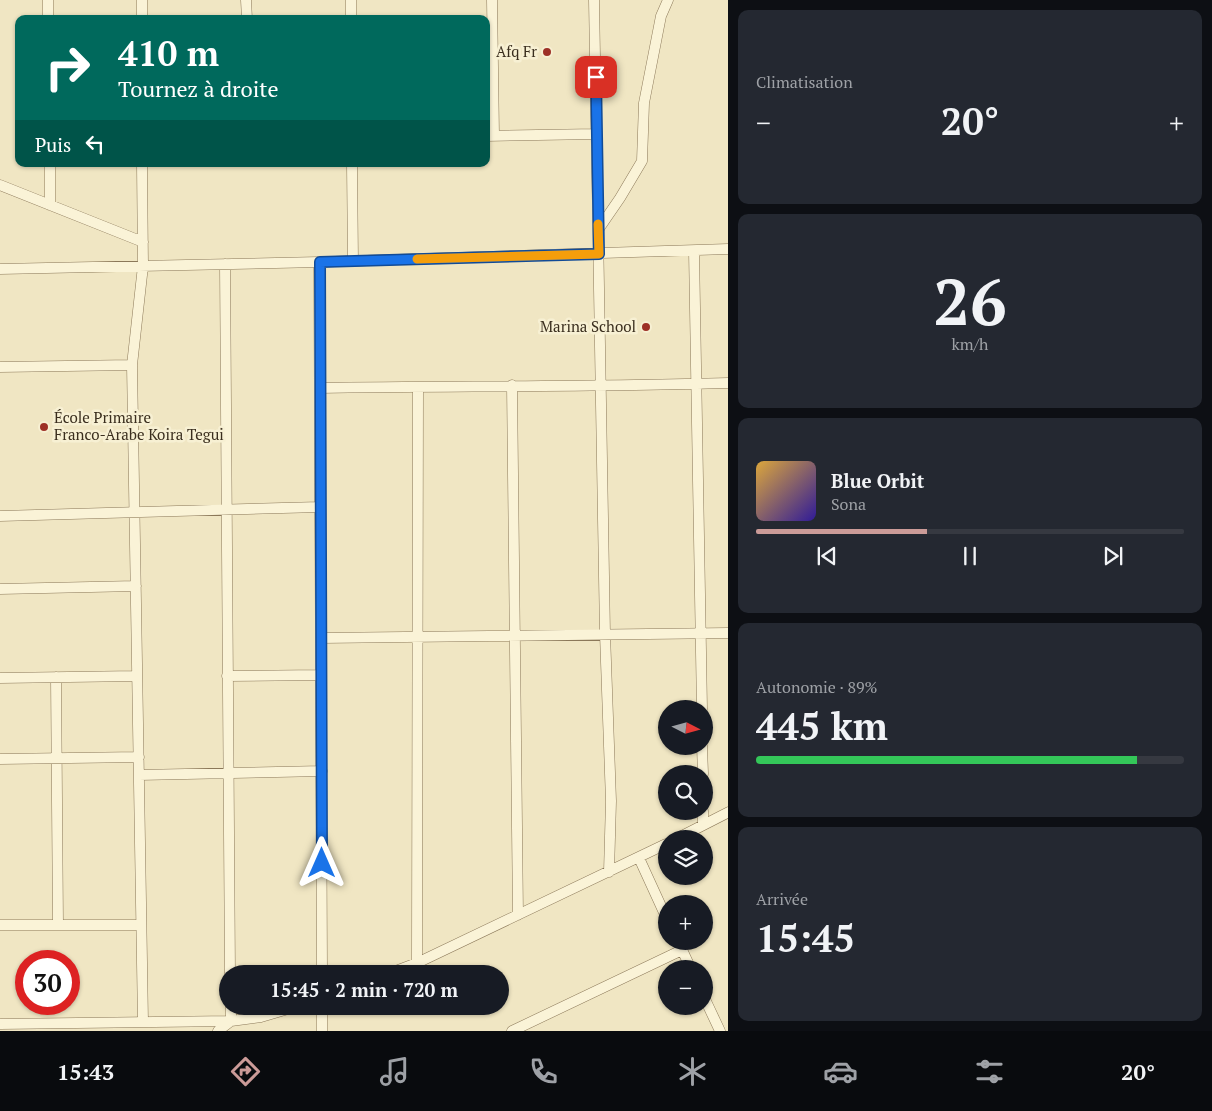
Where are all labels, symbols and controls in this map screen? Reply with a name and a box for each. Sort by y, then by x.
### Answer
text: 410 m [118,30,219,76]
icon: right [35,35,100,100]
place label: Afq Fr [496,41,537,61]
marker: Afq Fr [541,46,553,58]
pin [575,56,617,98]
icon: arrive [582,63,610,91]
text: Climatisation [756,71,853,93]
text: Tournez à droite [118,74,279,103]
text: 20° [941,96,999,146]
text: − [756,104,771,141]
text: + [1169,104,1184,141]
icon: left [81,130,109,158]
text: Puis [35,132,71,157]
text: 26 [933,257,1007,344]
place label: Marina School [540,316,636,336]
marker: Marina School [640,321,652,333]
text: km/h [952,333,988,355]
place label: École Primaire Franco-Arabe Koira Tegui [54,407,224,444]
marker: École Primaire Franco-Arabe Koira Tegui [38,421,50,433]
text: Blue Orbit [831,468,924,493]
text: Sona [831,493,866,515]
icon: previous [813,542,841,570]
icon: pause [956,542,984,570]
icon: next [1099,542,1127,570]
text: Autonomie · 89% [756,676,878,698]
north arrow [658,700,712,755]
map controls [658,700,713,1015]
text: 445 km [756,701,888,751]
button: search [658,765,713,820]
button: layers [658,830,713,885]
position arrow [295,836,347,888]
text: Arrivée [756,888,808,910]
button: + [658,895,713,950]
text: 15:45 [756,913,855,963]
speed limit sign: 30 [15,950,80,1015]
button: − [658,960,713,1015]
text: 15:45 · 2 min · 720 m [270,977,458,1002]
icon: directions [228,1054,263,1089]
icon: music [377,1054,412,1089]
icon: phone [526,1054,561,1089]
icon: climate [675,1054,710,1089]
icon: car [823,1054,858,1089]
icon: filters [972,1054,1007,1089]
text: 15:43 [57,1057,114,1086]
text: 20° [1121,1057,1155,1086]

